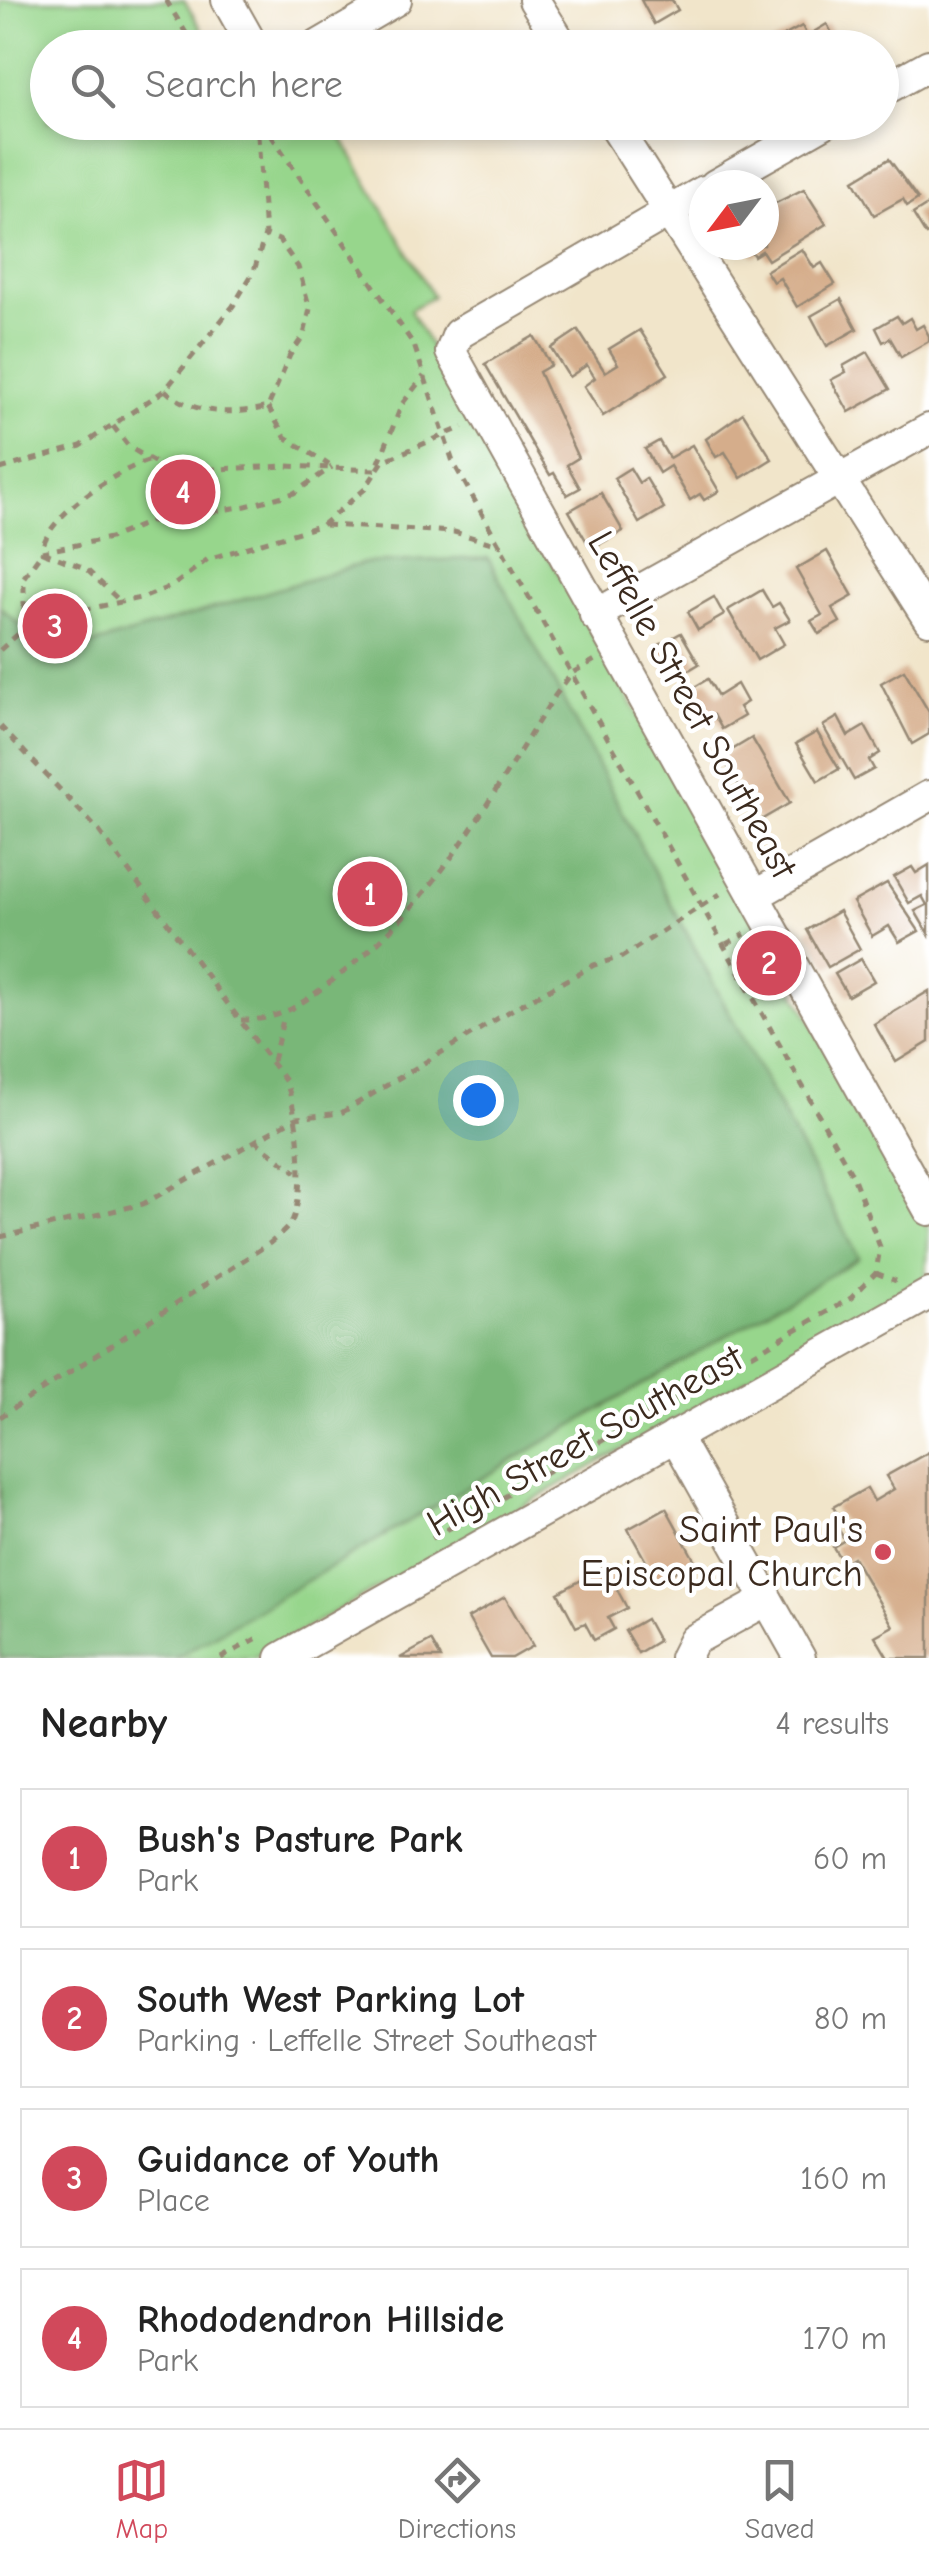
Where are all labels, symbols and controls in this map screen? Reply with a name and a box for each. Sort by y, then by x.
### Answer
search box [30,30,899,140]
icon: search [65,58,120,113]
text: Search here [145,63,343,107]
north arrow [689,170,779,260]
pin: 4 [150,454,216,530]
street label: Leffelle Street Southeast [578,524,806,887]
pin: 3 [22,588,88,664]
pin: 1 [338,856,402,932]
pin: 2 [736,926,802,1000]
your location [453,1075,504,1126]
street label: High Street Southeast [419,1335,752,1546]
place label: Saint Paul's Episcopal Church [581,1508,863,1596]
marker: Saint Paul's Episcopal Church [872,1541,894,1563]
text: Nearby [40,1699,167,1748]
text: 4 results [776,1705,889,1742]
text: Bush's Pasture Park [137,1818,463,1862]
text: 1 [68,1840,81,1877]
text: 60 m [813,1840,887,1877]
text: Park [137,1862,198,1899]
text: South West Parking Lot [137,1978,524,2022]
text: 2 [67,2000,82,2037]
text: 80 m [814,2000,887,2037]
text: Parking · Leffelle Street Southeast [137,2022,596,2059]
text: Guidance of Youth [137,2138,439,2182]
text: 3 [67,2160,82,2197]
text: 160 m [800,2160,887,2197]
text: Place [137,2182,210,2219]
text: Rhododendron Hillside [137,2298,504,2342]
text: 4 [67,2320,82,2357]
text: 170 m [803,2320,887,2357]
text: Park [137,2342,198,2379]
tab: Map [114,2453,169,2545]
tab: Directions [398,2453,516,2545]
tab: Saved [745,2453,815,2545]

